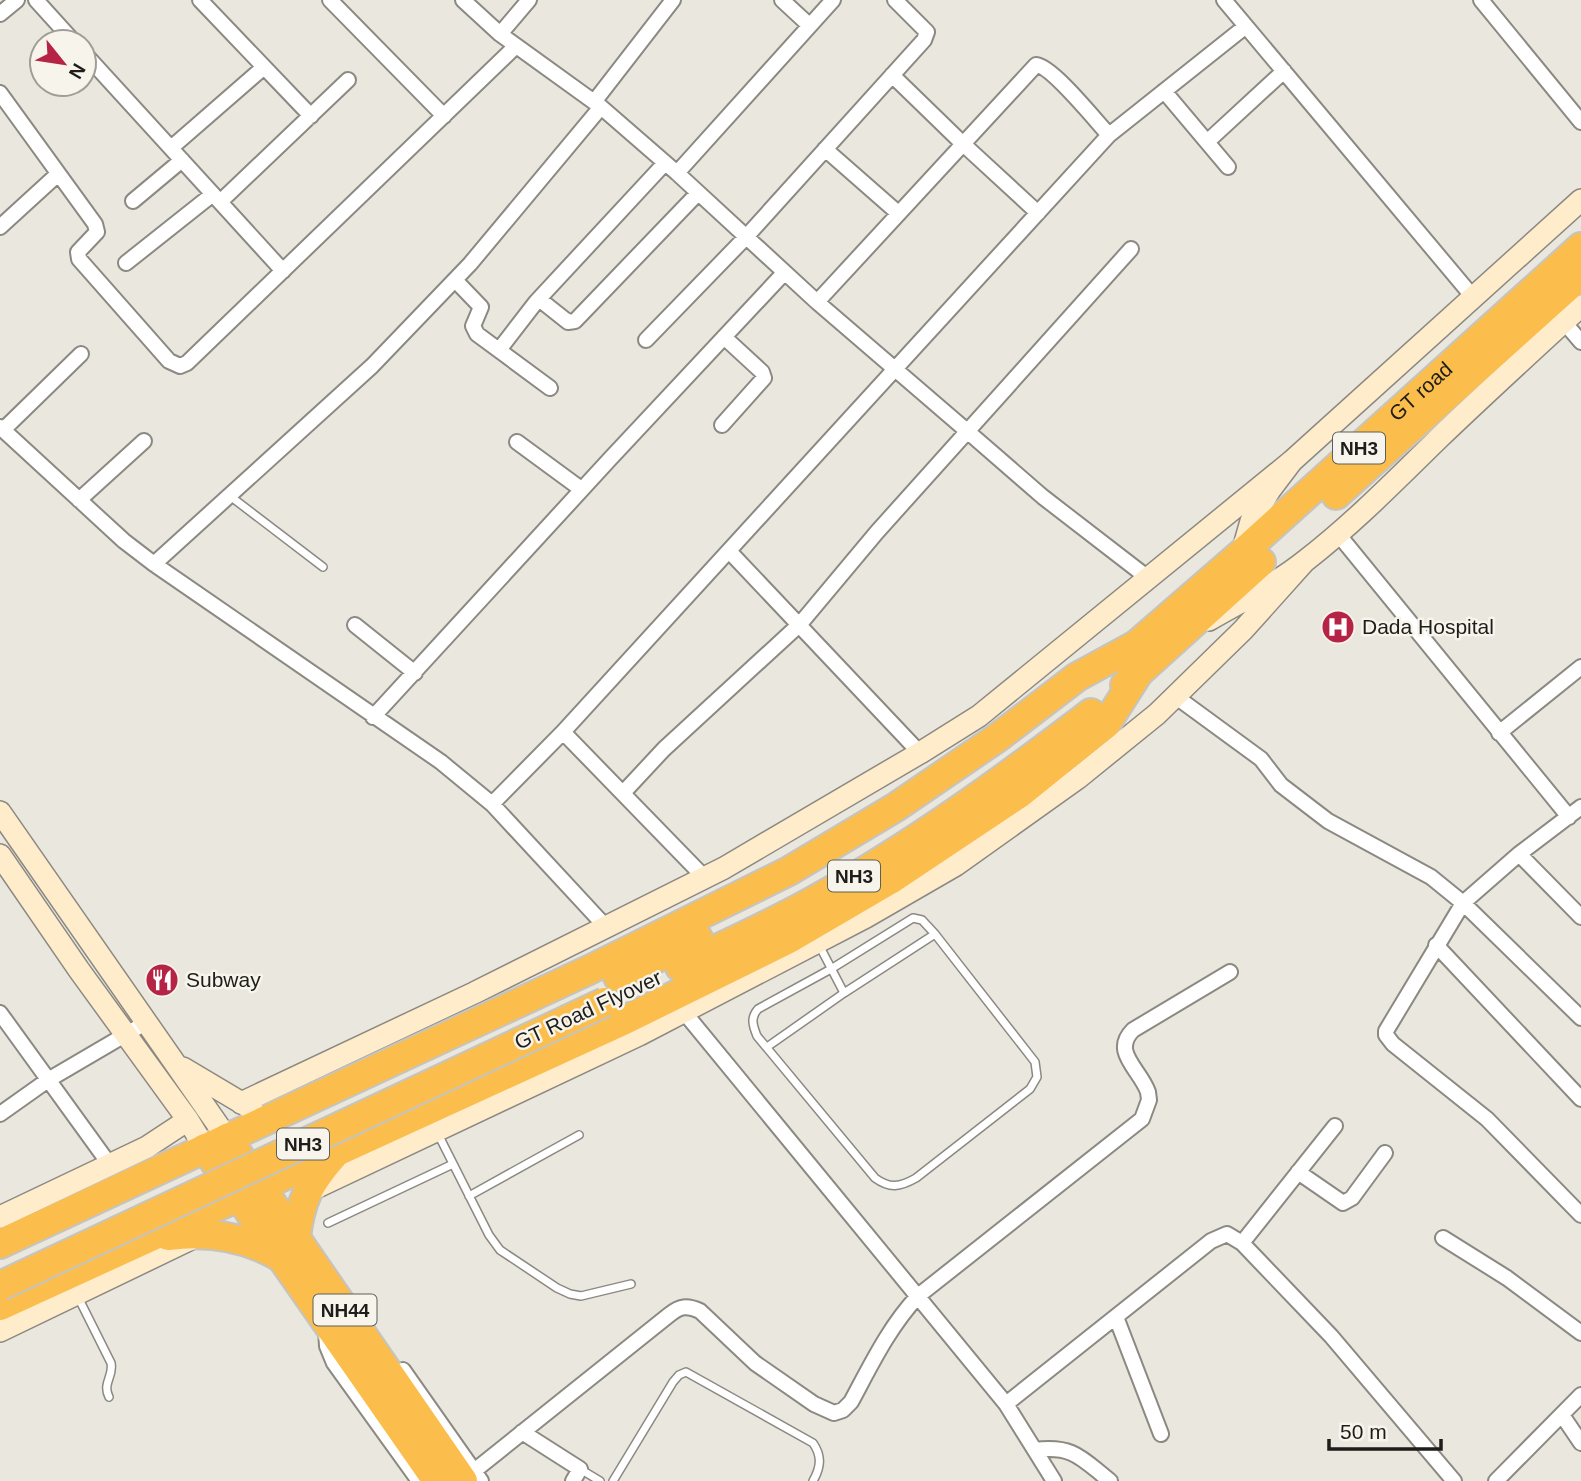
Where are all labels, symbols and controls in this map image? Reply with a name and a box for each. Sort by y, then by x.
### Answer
north arrow [28,28,98,98]
text: N [65,60,90,82]
street label: GT road [1384,357,1457,426]
road number: NH3 [1333,432,1385,463]
hospital icon: Dada Hospital [1319,608,1357,646]
place label: Dada Hospital [1362,615,1494,638]
road number: NH3 [828,860,880,891]
restaurant icon: Subway [143,961,181,999]
street label: GT Road Flyover [511,965,665,1054]
place label: Subway [186,968,261,991]
road number: NH3 [277,1128,329,1160]
road number: NH44 [314,1294,376,1326]
scale bar [1329,1408,1441,1452]
text: 50 m [1340,1420,1387,1443]

